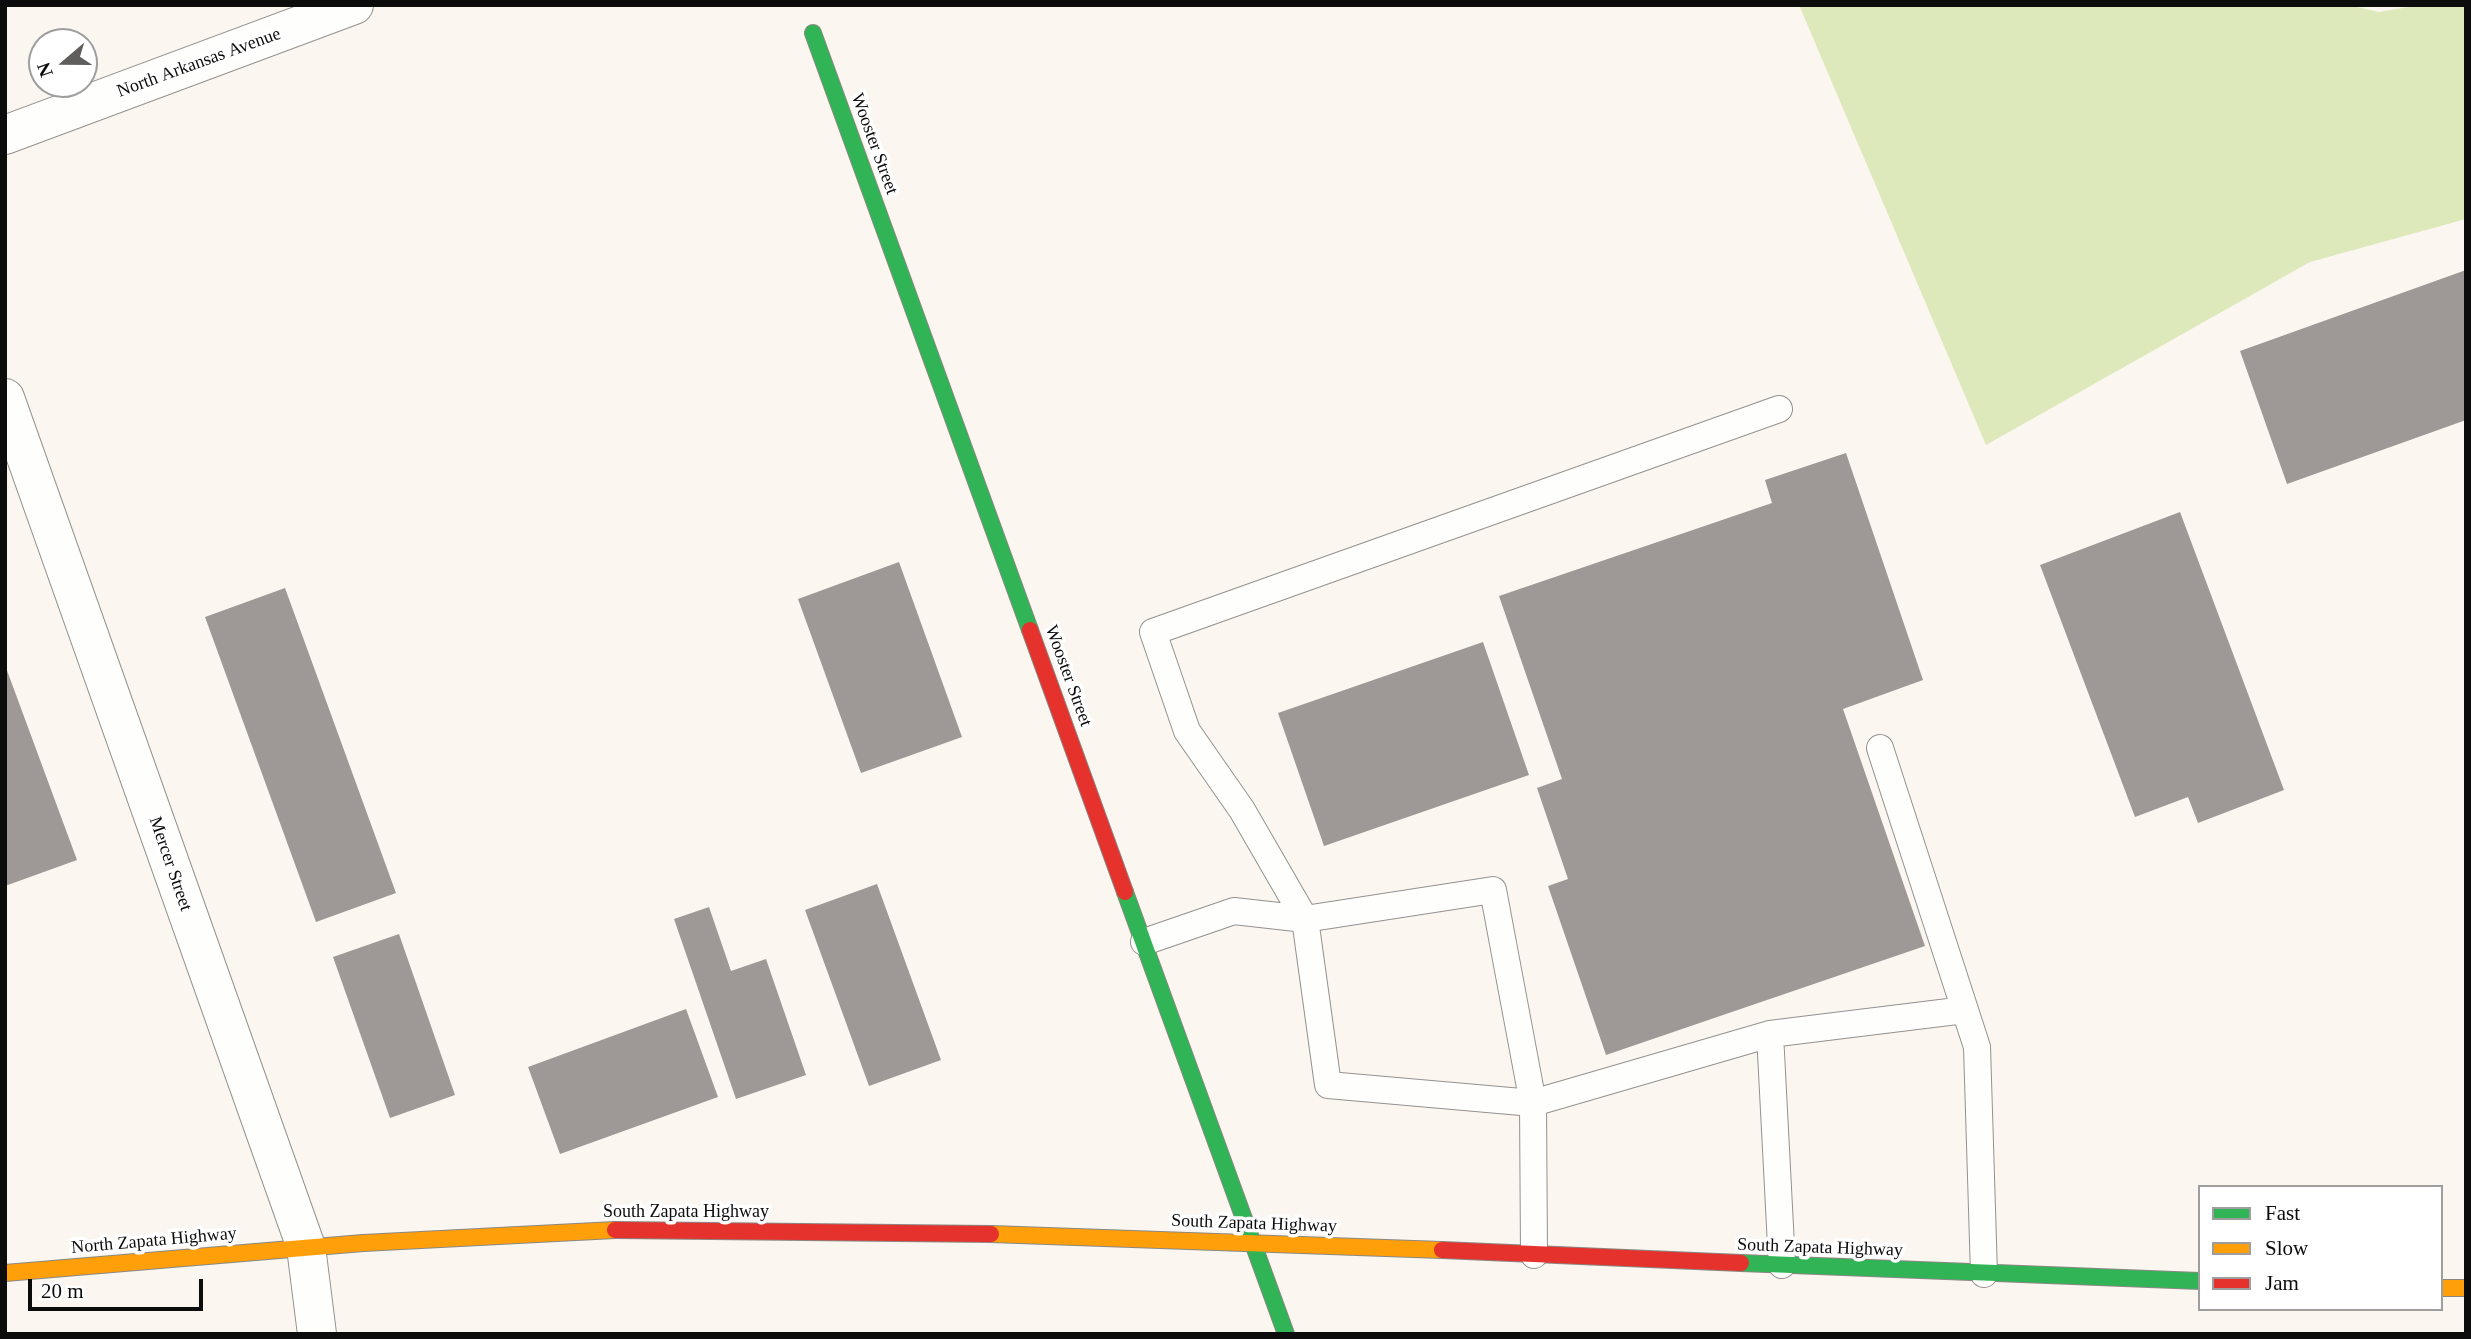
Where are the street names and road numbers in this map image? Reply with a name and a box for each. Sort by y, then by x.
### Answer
street label: North Arkansas Avenue [114,23,284,103]
street label: Wooster Street [846,90,902,198]
street label: Wooster Street [1040,622,1096,730]
street label: Mercer Street [144,814,196,914]
street label: South Zapata Highway [603,1201,769,1223]
street label: South Zapata Highway [1171,1210,1337,1238]
street label: North Zapata Highway [70,1223,238,1259]
street label: South Zapata Highway [1737,1234,1903,1262]

